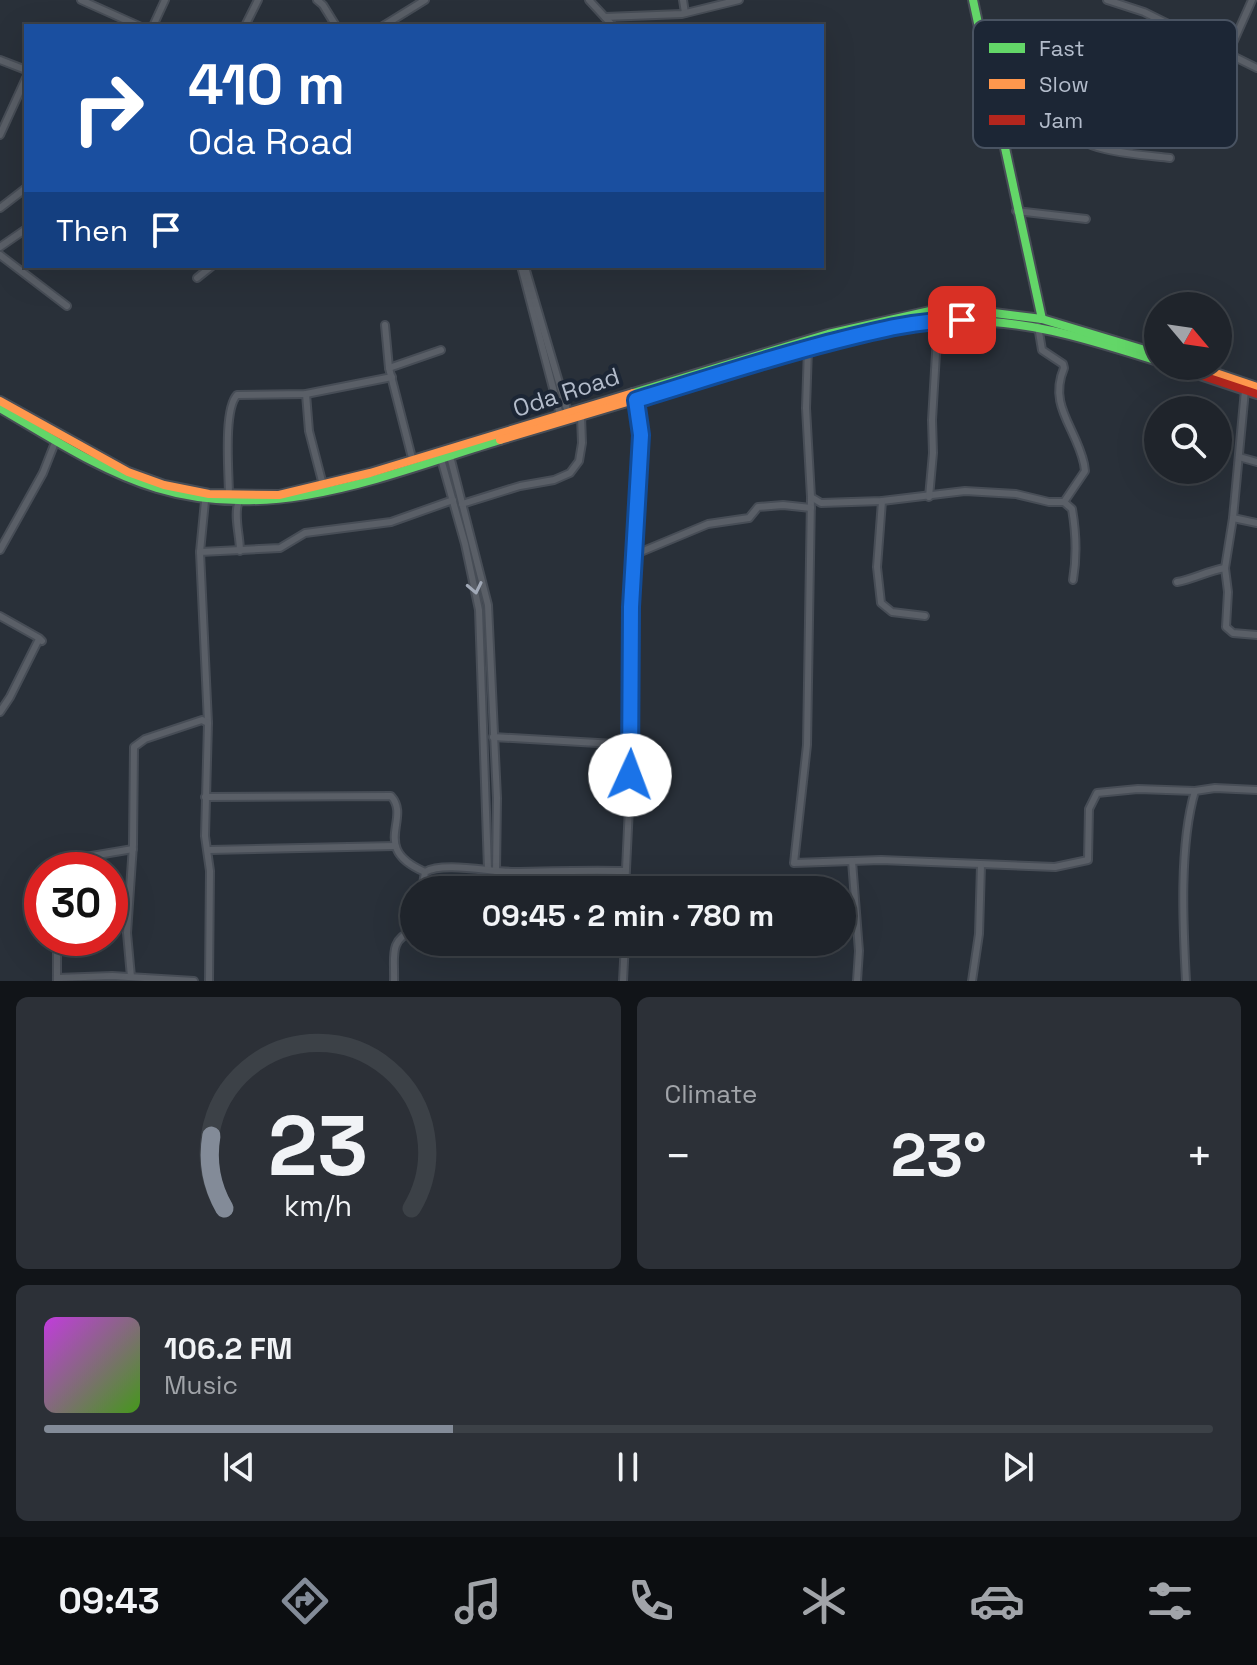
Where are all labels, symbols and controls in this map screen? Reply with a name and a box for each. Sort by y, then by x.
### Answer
legend [973,20,1237,148]
text: Fast [1039,34,1085,62]
text: 410 m [188,49,345,120]
icon: right [56,56,160,160]
text: Slow [1039,70,1089,98]
text: Jam [1039,106,1083,134]
text: Oda Road [188,119,354,165]
icon: arrive [144,208,188,252]
text: Then [56,211,128,250]
pin [928,286,996,354]
north arrow [1144,292,1232,380]
map controls [1144,292,1232,484]
icon: arrive [940,298,984,342]
street label: Oda Road [509,360,623,424]
button: search [1144,396,1232,484]
one-way arrow [465,582,482,595]
position arrow [588,733,672,817]
speed limit sign: 30 [24,852,128,956]
text: 09:45 · 2 min · 780 m [482,896,774,935]
text: Climate [665,1077,757,1111]
text: 23 [268,1093,368,1199]
text: 23° [891,1117,987,1194]
text: − [665,1128,692,1184]
text: + [1186,1128,1213,1184]
text: km/h [284,1188,352,1224]
text: 106.2 FM [164,1329,292,1368]
text: Music [164,1368,238,1402]
icon: previous [217,1445,261,1489]
icon: pause [606,1445,650,1489]
icon: next [996,1445,1040,1489]
icon: directions [277,1573,333,1629]
icon: music [450,1573,506,1629]
icon: phone [623,1573,679,1629]
icon: climate [796,1573,852,1629]
icon: car [969,1573,1025,1629]
icon: filters [1142,1573,1198,1629]
text: 09:43 [59,1578,160,1624]

